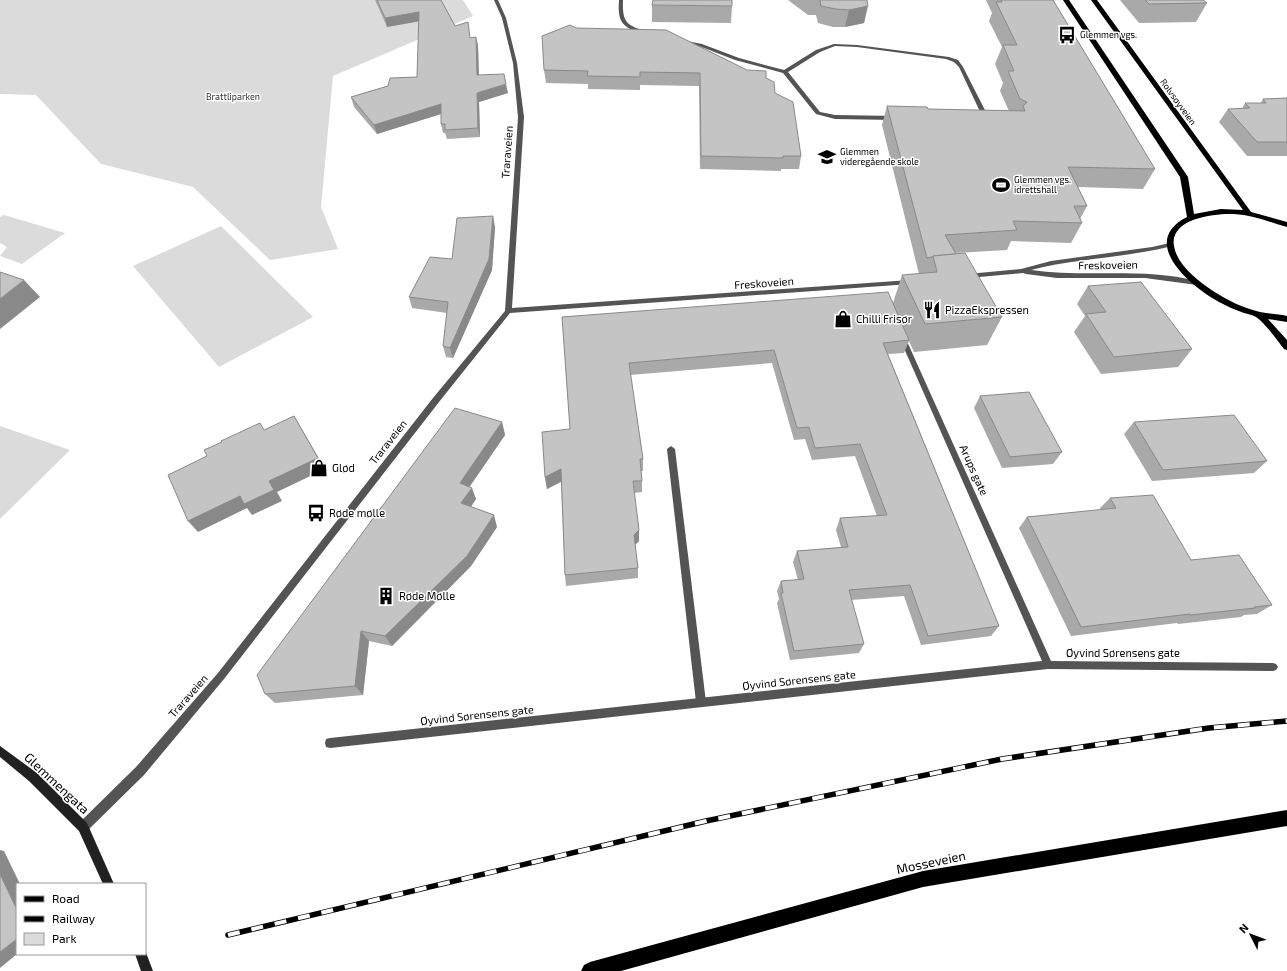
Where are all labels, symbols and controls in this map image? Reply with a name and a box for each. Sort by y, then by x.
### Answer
bus stop icon: Glemmen vgs. [1057,25,1077,45]
place label: Glemmen vgs. [1080,29,1137,40]
street label: Rolvsøyveien [1158,77,1199,127]
park label: Brattliparken [206,91,260,102]
street label: Traraveien [498,125,515,179]
place label: Glemmen videregående skole [840,146,919,167]
school or university icon: Glemmen videregående skole [817,147,837,167]
place label: Glemmen vgs. idrettshall [1014,174,1071,195]
sports icon: Glemmen vgs. idrettshall [991,175,1011,195]
street label: Freskoveien [1078,257,1138,272]
street label: Freskoveien [734,274,794,291]
restaurant icon: PizzaEkspressen [922,300,942,320]
place label: PizzaEkspressen [945,303,1029,316]
shop icon: Chilli Frisør [833,309,853,329]
place label: Chilli Frisør [856,312,913,325]
street label: Traraveien [366,417,409,467]
street label: Arups gate [958,442,991,497]
shop icon: Glød [309,458,329,478]
place label: Glød [332,461,355,474]
bus stop icon: Røde mølle [306,503,326,523]
place label: Røde mølle [329,506,385,519]
building icon: Røde Mølle [376,586,396,606]
place label: Røde Mølle [399,589,455,602]
street label: Øyvind Sørensens gate [1066,646,1180,659]
street label: Øyvind Sørensens gate [742,667,856,692]
street label: Traraveien [165,671,210,720]
street label: Øyvind Sørensens gate [420,702,534,727]
street label: Glemmengata [21,749,93,817]
street label: Mosseveien [895,847,967,877]
legend [16,883,146,955]
text: Road [52,891,80,905]
text: Railway [52,911,96,925]
north arrow [1231,915,1271,955]
text: N [1236,921,1251,935]
text: Park [52,931,77,945]

